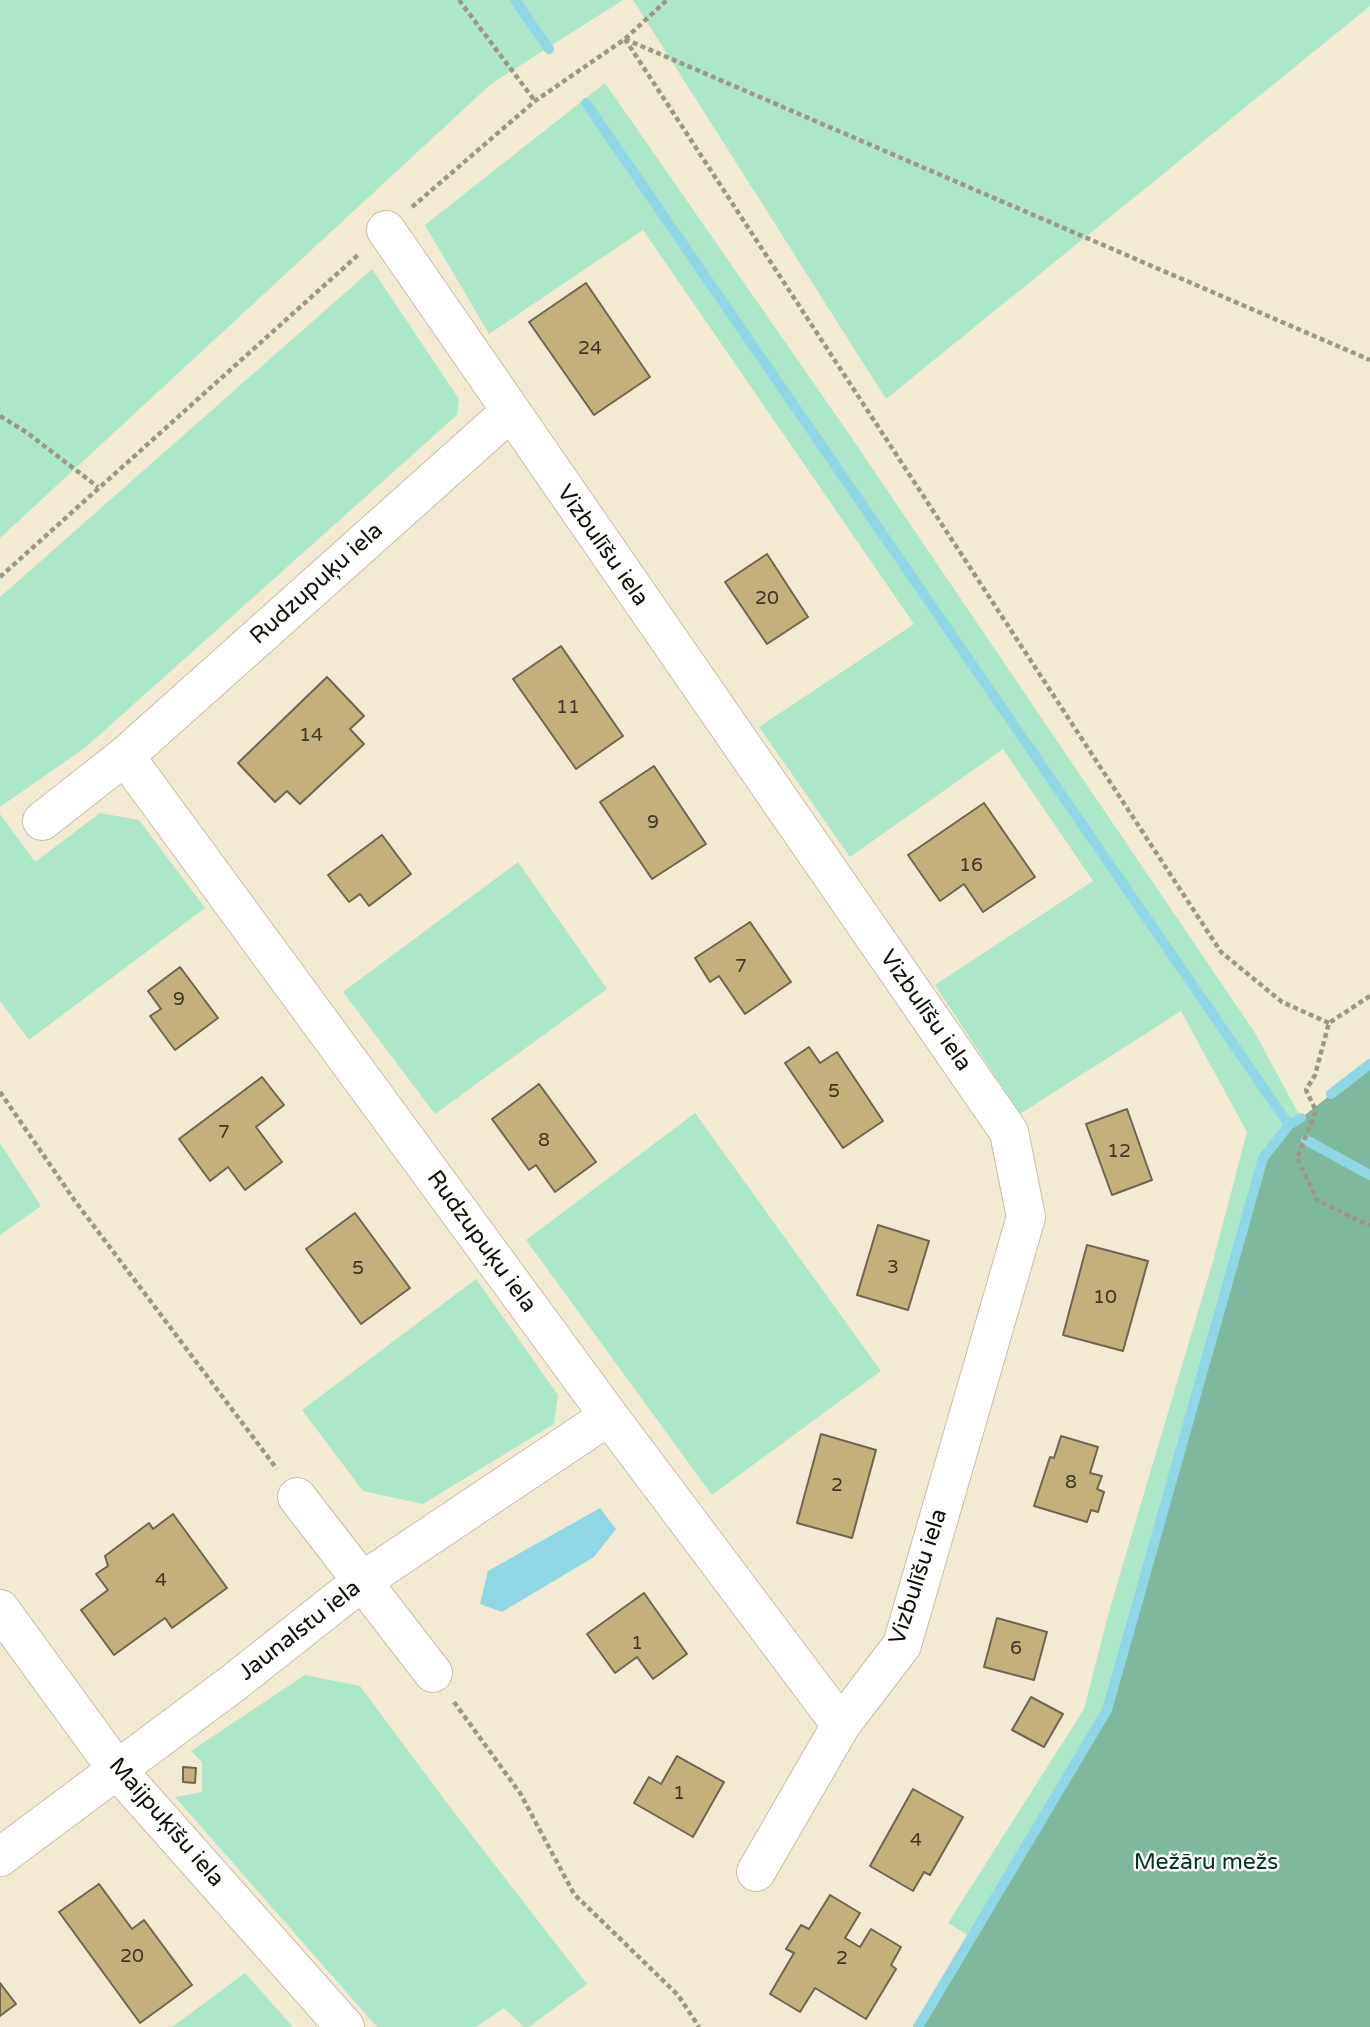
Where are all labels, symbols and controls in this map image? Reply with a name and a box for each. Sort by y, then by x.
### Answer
house number: 24 [578,338,602,360]
street label: Vizbulīšu iela [550,480,654,612]
street label: Rudzupuķu iela [245,517,389,651]
house number: 20 [755,588,779,610]
house number: 11 [556,697,580,719]
house number: 14 [299,725,323,747]
house number: 9 [647,812,659,834]
house number: 16 [959,855,983,877]
street label: Vizbulīšu iela [873,945,977,1077]
house number: 7 [735,956,747,978]
house number: 9 [173,989,185,1011]
house number: 5 [828,1081,840,1103]
house number: 7 [218,1122,230,1144]
house number: 8 [538,1130,550,1152]
house number: 12 [1107,1141,1131,1163]
street label: Rudzupuķu iela [420,1166,542,1318]
house number: 3 [887,1257,899,1279]
house number: 5 [352,1258,364,1280]
house number: 10 [1093,1287,1117,1309]
house number: 8 [1065,1472,1077,1494]
house number: 2 [831,1475,843,1497]
street label: Vizbulīšu iela [884,1506,954,1648]
house number: 4 [155,1570,167,1592]
street label: Jaunalstu iela [233,1575,367,1687]
house number: 1 [631,1633,643,1655]
house number: 6 [1010,1638,1022,1660]
street label: Maijpuķīšu iela [102,1753,230,1893]
house number: 1 [673,1783,685,1805]
house number: 4 [910,1830,922,1852]
park label: Mežāru mežs [1134,1849,1278,1877]
house number: 20 [120,1946,144,1968]
house number: 2 [836,1948,848,1970]

